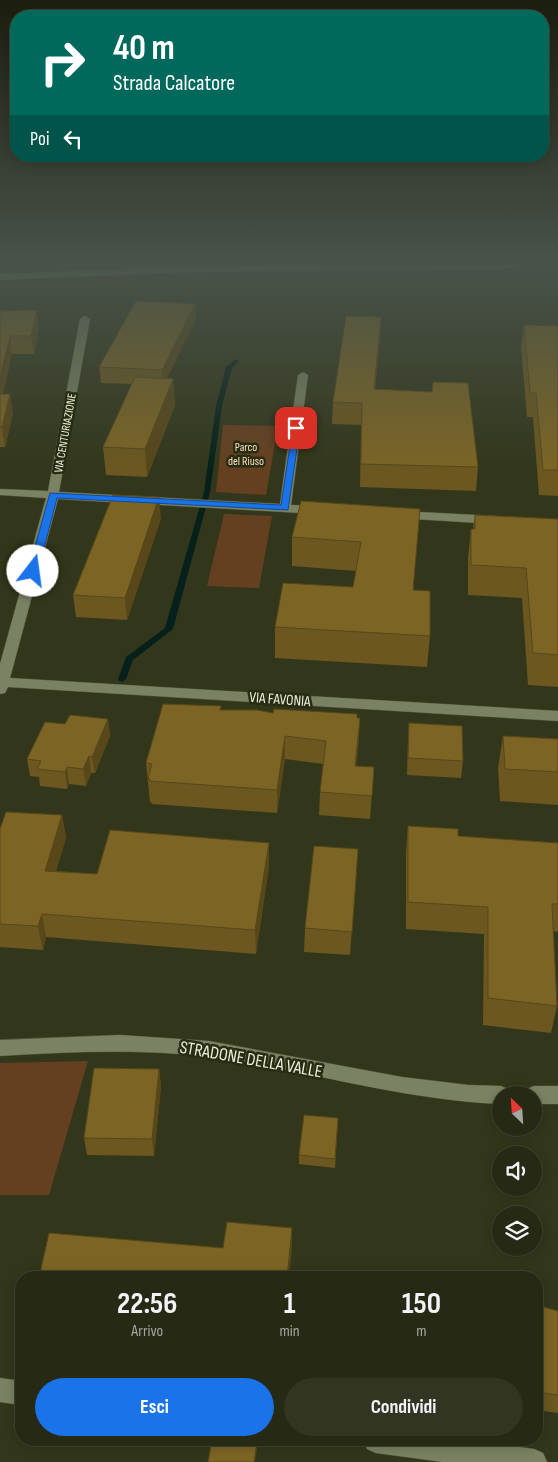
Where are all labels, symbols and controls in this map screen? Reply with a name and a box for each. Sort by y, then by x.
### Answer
text: 40 m [113,27,175,70]
icon: right [30,30,95,95]
text: Strada Calcatore [113,70,235,97]
icon: left [59,125,87,153]
text: Poi [30,128,49,151]
street label: VIA CENTURIAZIONE [51,392,80,474]
pin [275,407,317,449]
icon: arrive [282,414,310,442]
park label: Parco del Riuso [228,440,264,469]
position arrow [6,544,58,596]
street label: VIA FAVONIA [249,688,312,711]
street label: STRADONE DELLA VALLE [178,1037,324,1082]
north arrow [492,1086,542,1136]
map controls [492,1086,542,1256]
button: sound [492,1146,542,1196]
button: layers [492,1206,542,1256]
text: 22:56 [117,1286,177,1322]
text: 1 [284,1286,295,1322]
text: 150 [402,1286,441,1322]
text: Arrivo [131,1322,163,1341]
text: min [279,1322,300,1341]
text: m [416,1322,426,1341]
button: Esci [35,1378,274,1436]
button: Condividi [284,1378,523,1436]

